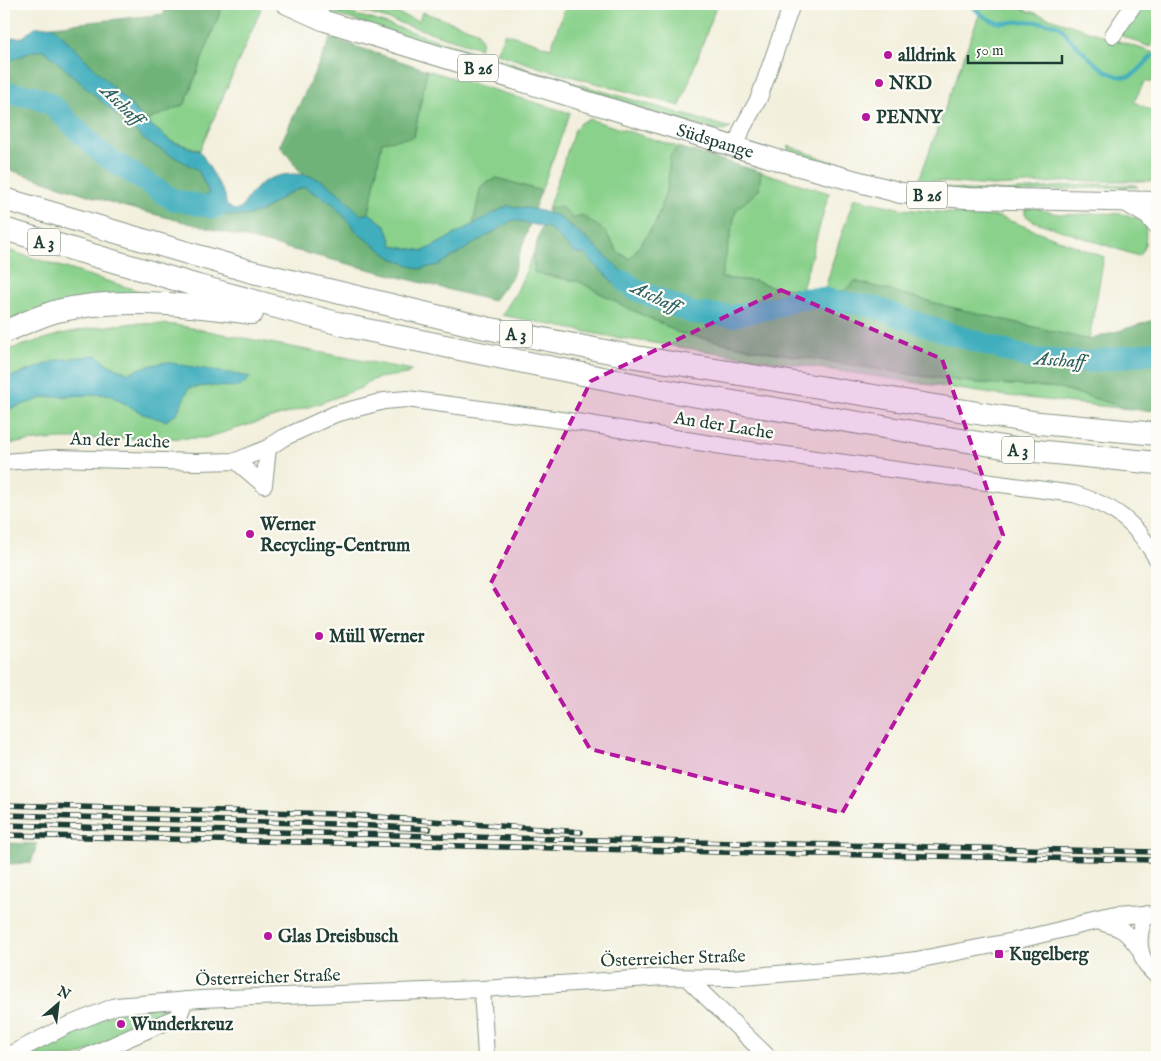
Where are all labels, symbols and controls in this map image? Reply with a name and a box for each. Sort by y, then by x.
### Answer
scale bar [968,32,1062,64]
text: 50 m [976,41,1004,60]
place label: alldrink [898,45,957,68]
marker: alldrink [882,49,894,61]
road number: B 26 [458,54,498,82]
place label: NKD [888,73,933,96]
marker: NKD [873,77,885,89]
water label: Aschaff [94,78,151,135]
place label: PENNY [876,107,944,130]
marker: PENNY [860,111,872,123]
street label: Südspange [673,120,756,165]
road number: B 26 [907,182,947,208]
road number: A 3 [28,228,60,256]
water label: Aschaff [625,275,687,322]
road number: A 3 [500,320,532,348]
water label: Aschaff [1032,347,1090,375]
street label: An der Lache [672,407,775,446]
street label: An der Lache [68,428,170,455]
road number: A 3 [1002,436,1034,464]
place label: Werner Recycling-Centrum [259,514,410,558]
marker: Werner Recycling-Centrum [244,528,256,540]
place label: Müll Werner [329,626,425,649]
marker: Müll Werner [313,630,325,642]
place label: Glas Dreisbusch [278,926,399,949]
marker: Glas Dreisbusch [262,930,274,942]
street label: Österreicher Straße [600,944,746,974]
place label: Kugelberg [1009,944,1090,967]
marker: Kugelberg [993,948,1005,960]
street label: Österreicher Straße [195,963,341,993]
north arrow [32,978,82,1028]
text: N [53,982,73,1004]
place label: Wunderkreuz [130,1014,234,1037]
marker: Wunderkreuz [115,1018,127,1030]

